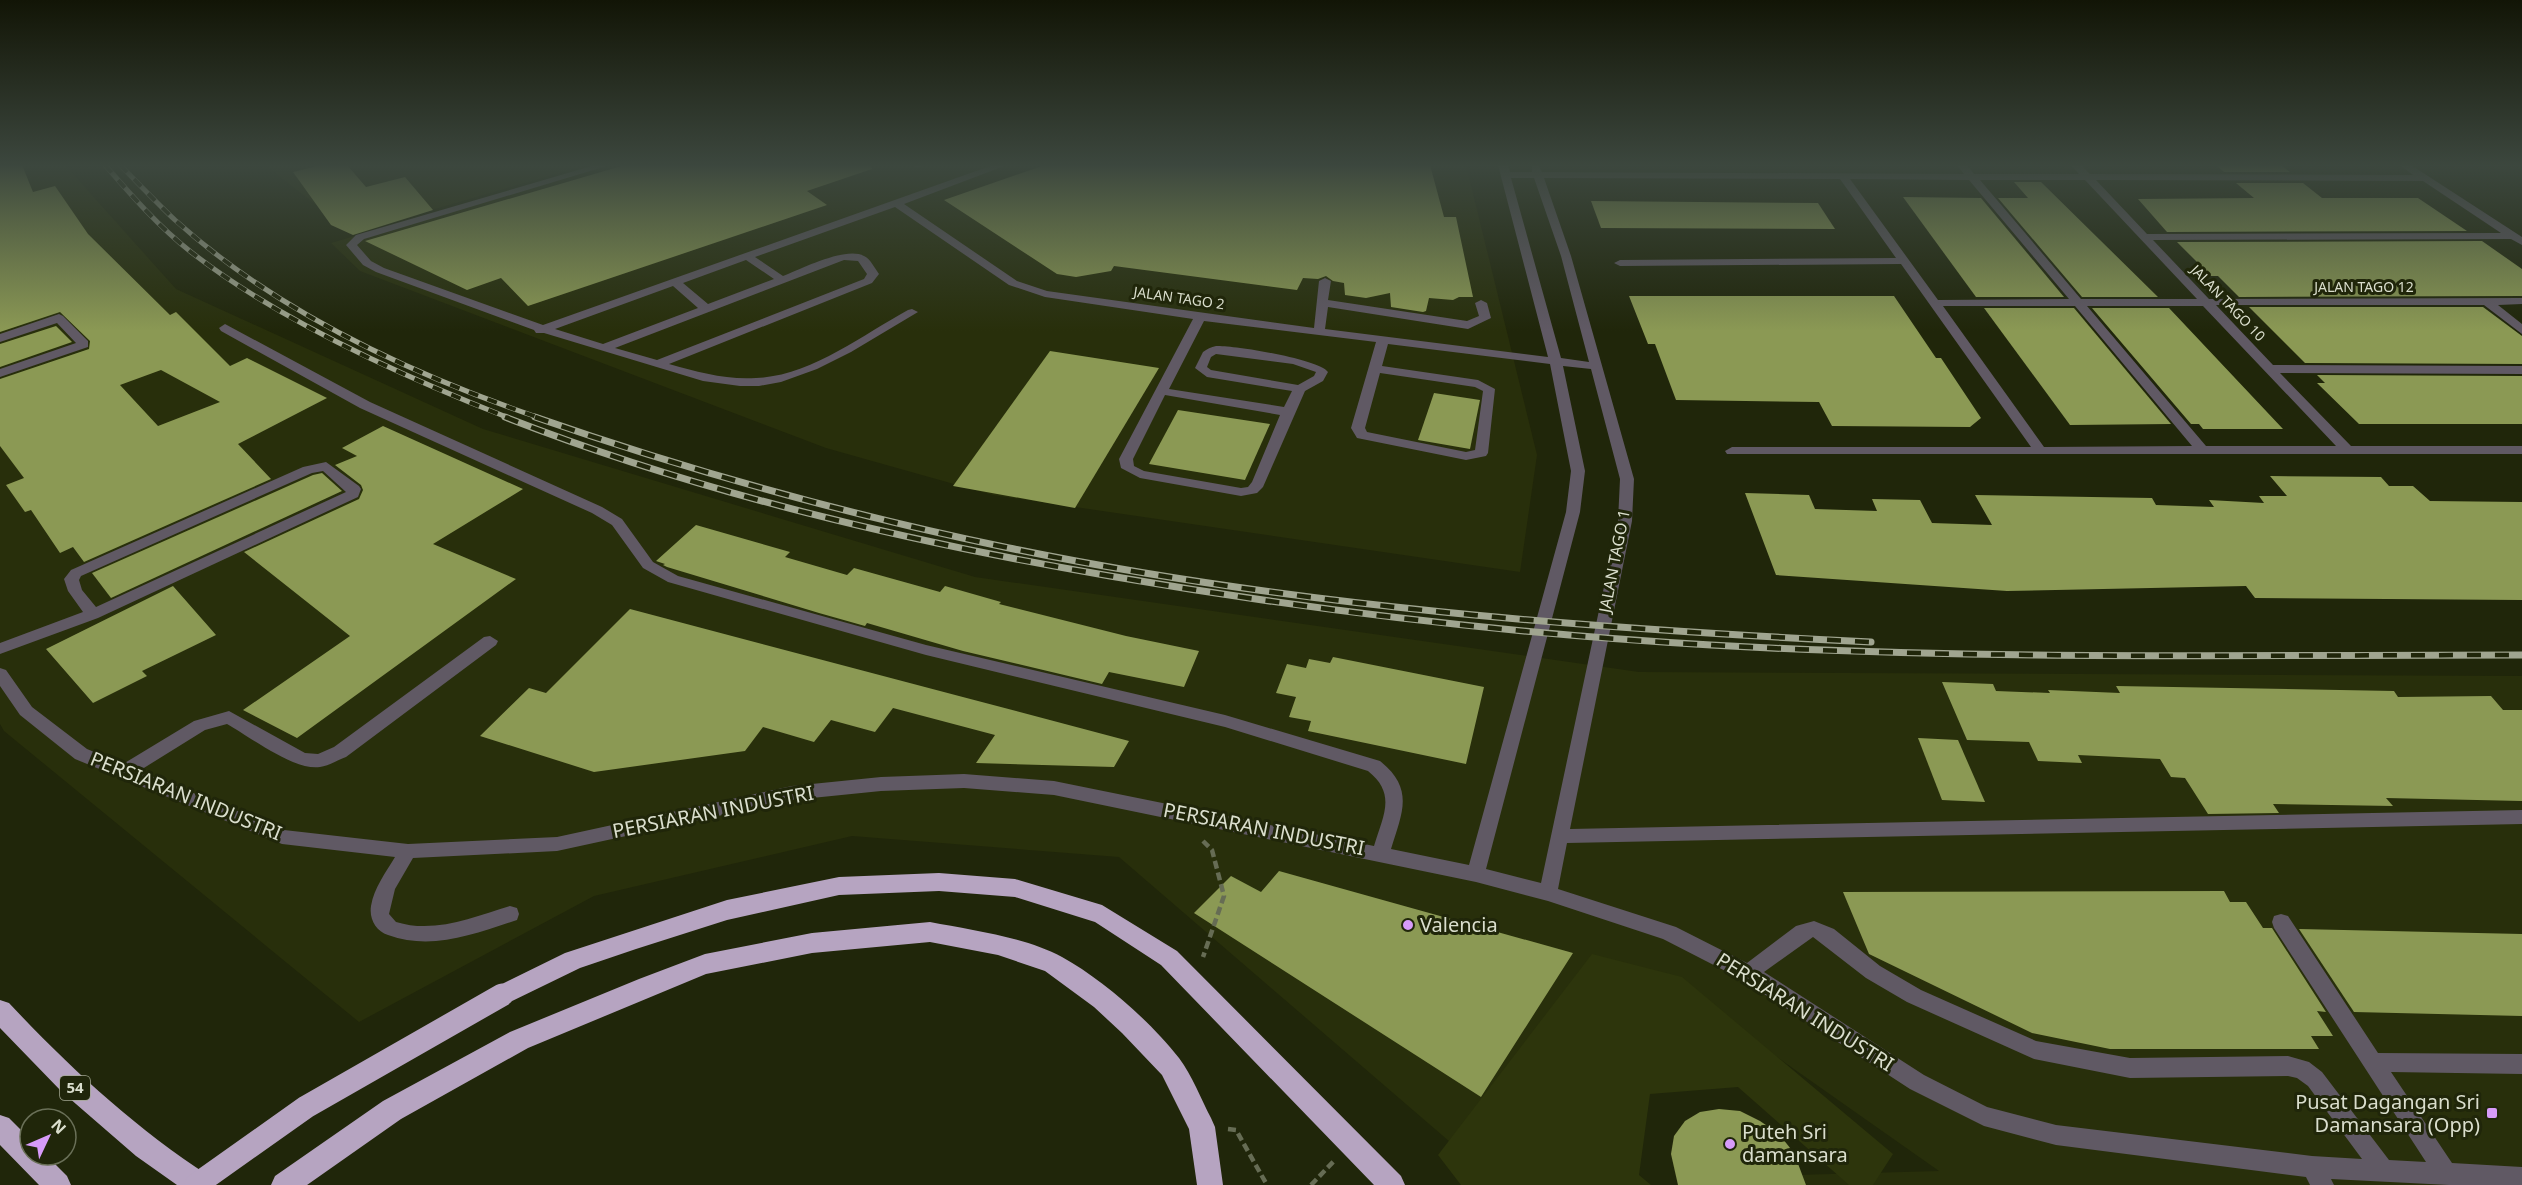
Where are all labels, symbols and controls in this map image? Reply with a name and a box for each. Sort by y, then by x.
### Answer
street label: JALAN TAGO 10 [2186,259,2270,345]
street label: JALAN TAGO 12 [2312,277,2414,296]
street label: JALAN TAGO 2 [1130,281,1226,313]
street label: JALAN TAGO 1 [1593,508,1635,616]
street label: PERSIARAN INDUSTRI [86,745,286,846]
street label: PERSIARAN INDUSTRI [610,779,816,844]
street label: PERSIARAN INDUSTRI [1161,796,1367,861]
place label: Valencia [1420,911,1498,938]
marker: Valencia [1401,918,1415,932]
street label: PERSIARAN INDUSTRI [1711,946,1899,1077]
road number: 54 [60,1076,90,1100]
place label: Pusat Dagangan Sri Damansara (Opp) [2295,1088,2480,1138]
marker: Pusat Dagangan Sri Damansara (Opp) [2485,1106,2499,1120]
north arrow [18,1107,78,1167]
text: N [46,1114,71,1139]
place label: Puteh Sri damansara [1742,1118,1848,1168]
marker: Puteh Sri damansara [1723,1137,1737,1151]

